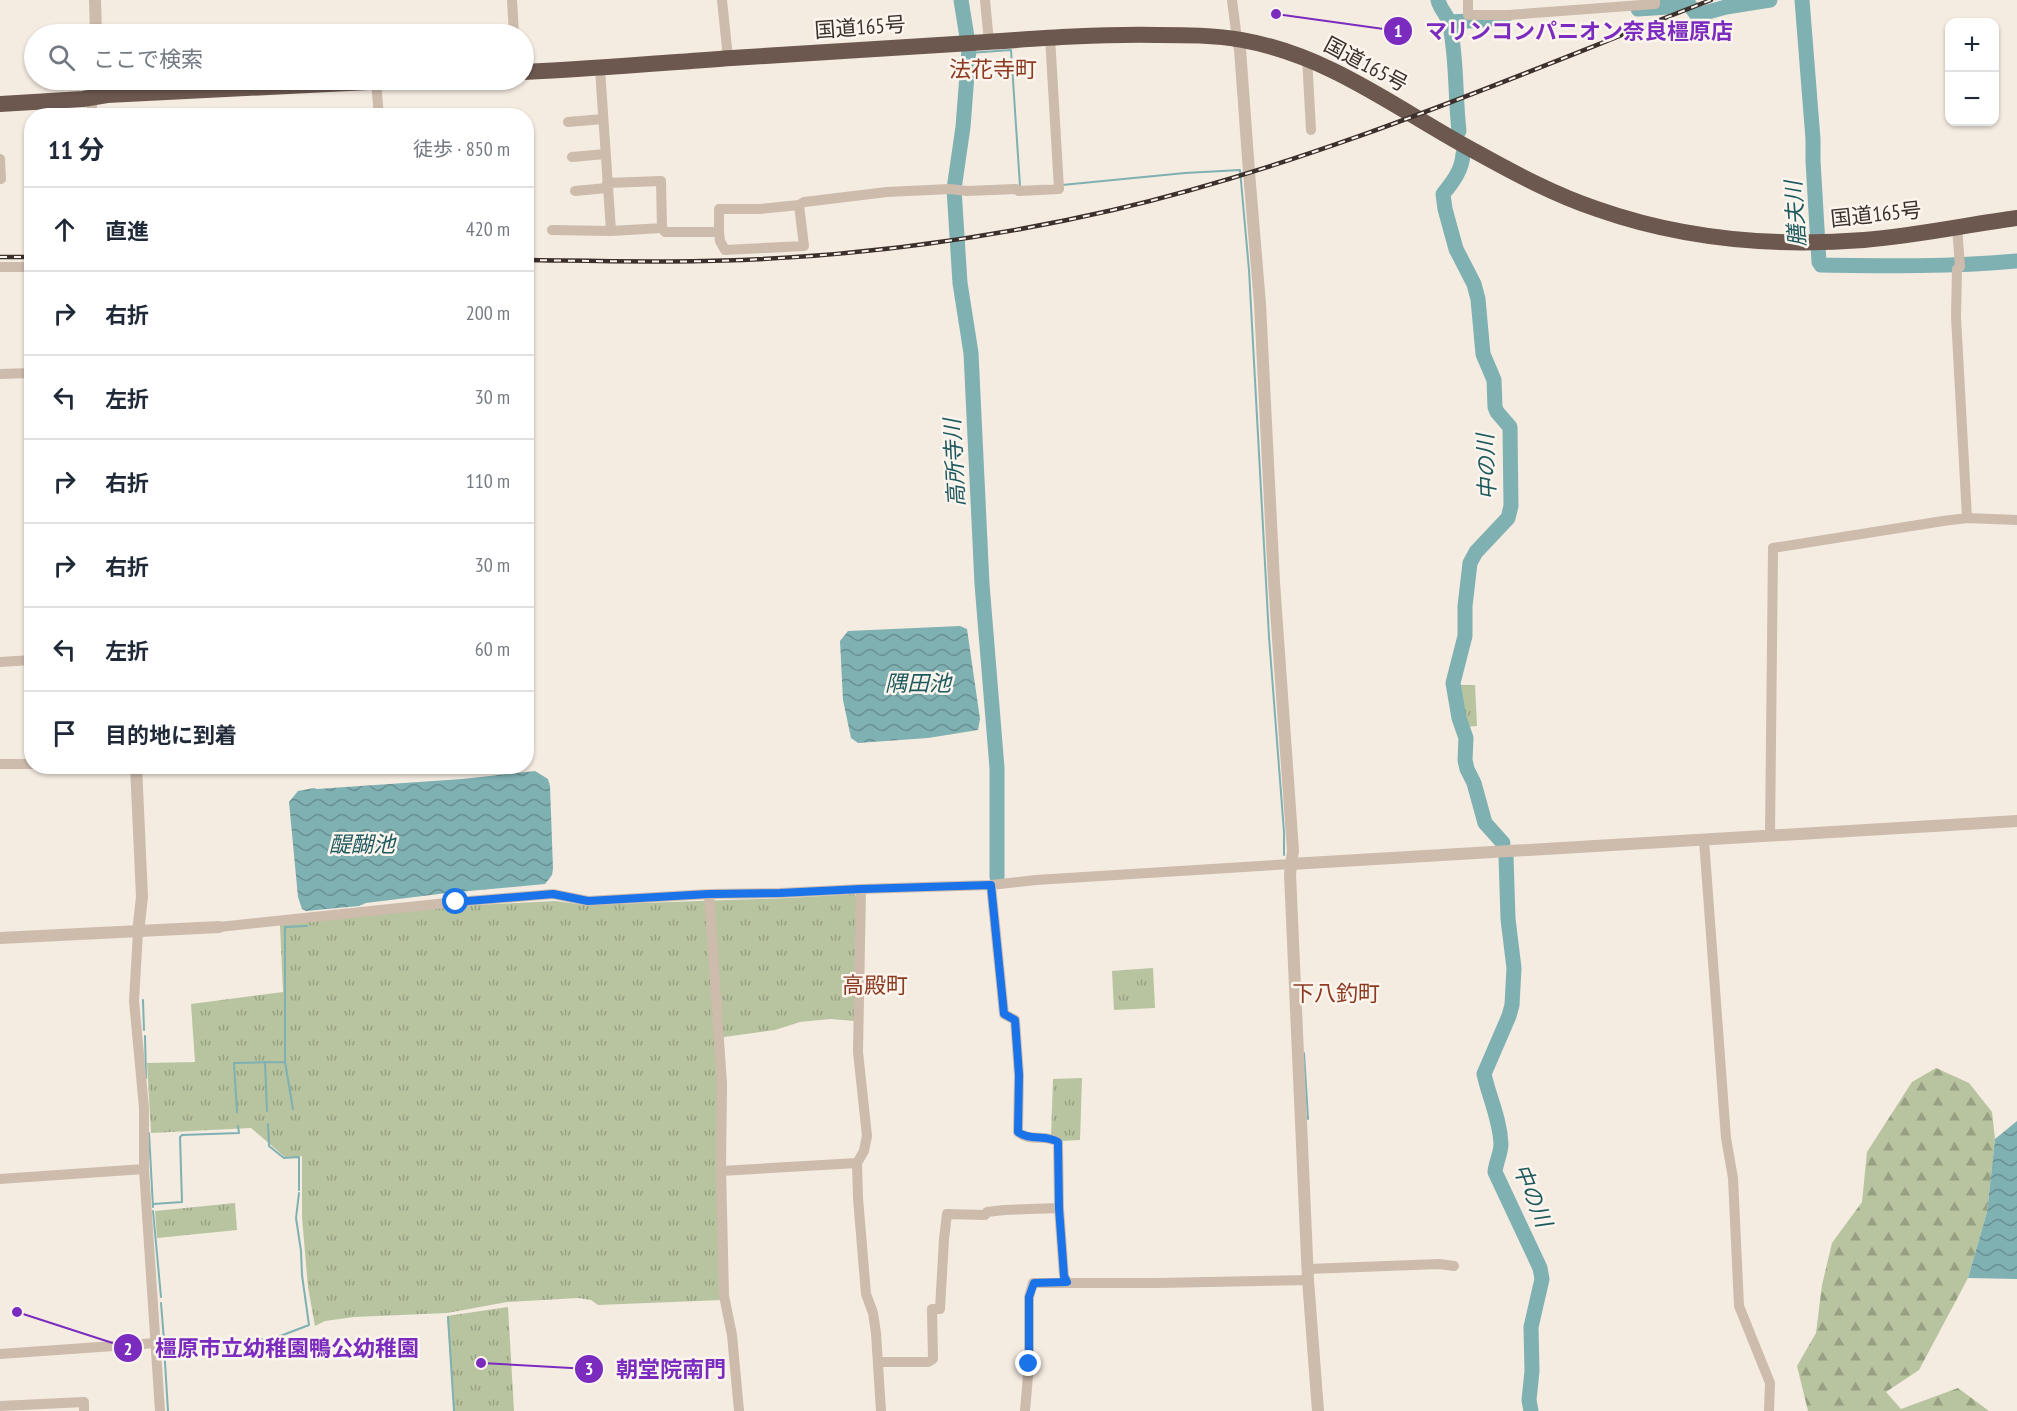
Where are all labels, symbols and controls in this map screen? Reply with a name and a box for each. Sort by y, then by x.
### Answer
street label: 国道165号 [813,10,907,44]
callout: マリンコンパニオン奈良橿原店 [1383,11,1745,51]
text: マリンコンパニオン奈良橿原店 [1425,17,1733,45]
map controls [1945,18,1999,126]
button: + [1945,18,1999,72]
search box [24,24,534,90]
street label: 国道165号 [1320,31,1412,97]
icon: search [45,41,78,74]
text: ここで検索 [93,45,203,73]
district label: 法花寺町 [949,55,1037,83]
button: − [1945,72,1999,126]
text: 11 分 [48,133,104,166]
text: 徒歩 · 850 m [413,136,510,162]
water label: 膳夫川 [1779,178,1811,248]
street label: 国道165号 [1829,196,1923,232]
icon: ahead [48,213,81,246]
text: 420 m [466,216,510,242]
text: 直進 [105,217,149,245]
icon: right [48,297,81,330]
text: 200 m [466,300,510,326]
text: 右折 [105,301,149,329]
icon: left [48,381,81,414]
text: 30 m [475,384,510,410]
text: 左折 [105,385,149,413]
water label: 高所寺川 [938,416,970,508]
water label: 中の川 [1471,432,1501,500]
icon: right [48,465,81,498]
text: 110 m [466,468,510,494]
text: 右折 [105,469,149,497]
icon: right [48,549,81,582]
text: 30 m [475,552,510,578]
text: 右折 [105,553,149,581]
icon: left [48,633,81,666]
text: 60 m [475,636,510,662]
text: 左折 [105,637,149,665]
water label: 隅田池 [885,669,953,697]
icon: arrive [48,717,81,750]
text: 目的地に到着 [105,721,237,749]
water label: 醍醐池 [329,830,397,858]
route start [442,888,468,914]
district label: 高殿町 [842,971,908,999]
district label: 下八釣町 [1292,979,1380,1007]
water label: 中の川 [1508,1159,1559,1233]
callout: 橿原市立幼稚園鴨公幼稚園 [113,1328,431,1368]
text: 橿原市立幼稚園鴨公幼稚園 [155,1334,419,1362]
text: 2 [124,1337,132,1360]
callout: 朝堂院南門 [574,1349,738,1389]
route end [1015,1350,1041,1376]
text: 朝堂院南門 [616,1355,726,1383]
text: 3 [585,1357,593,1380]

